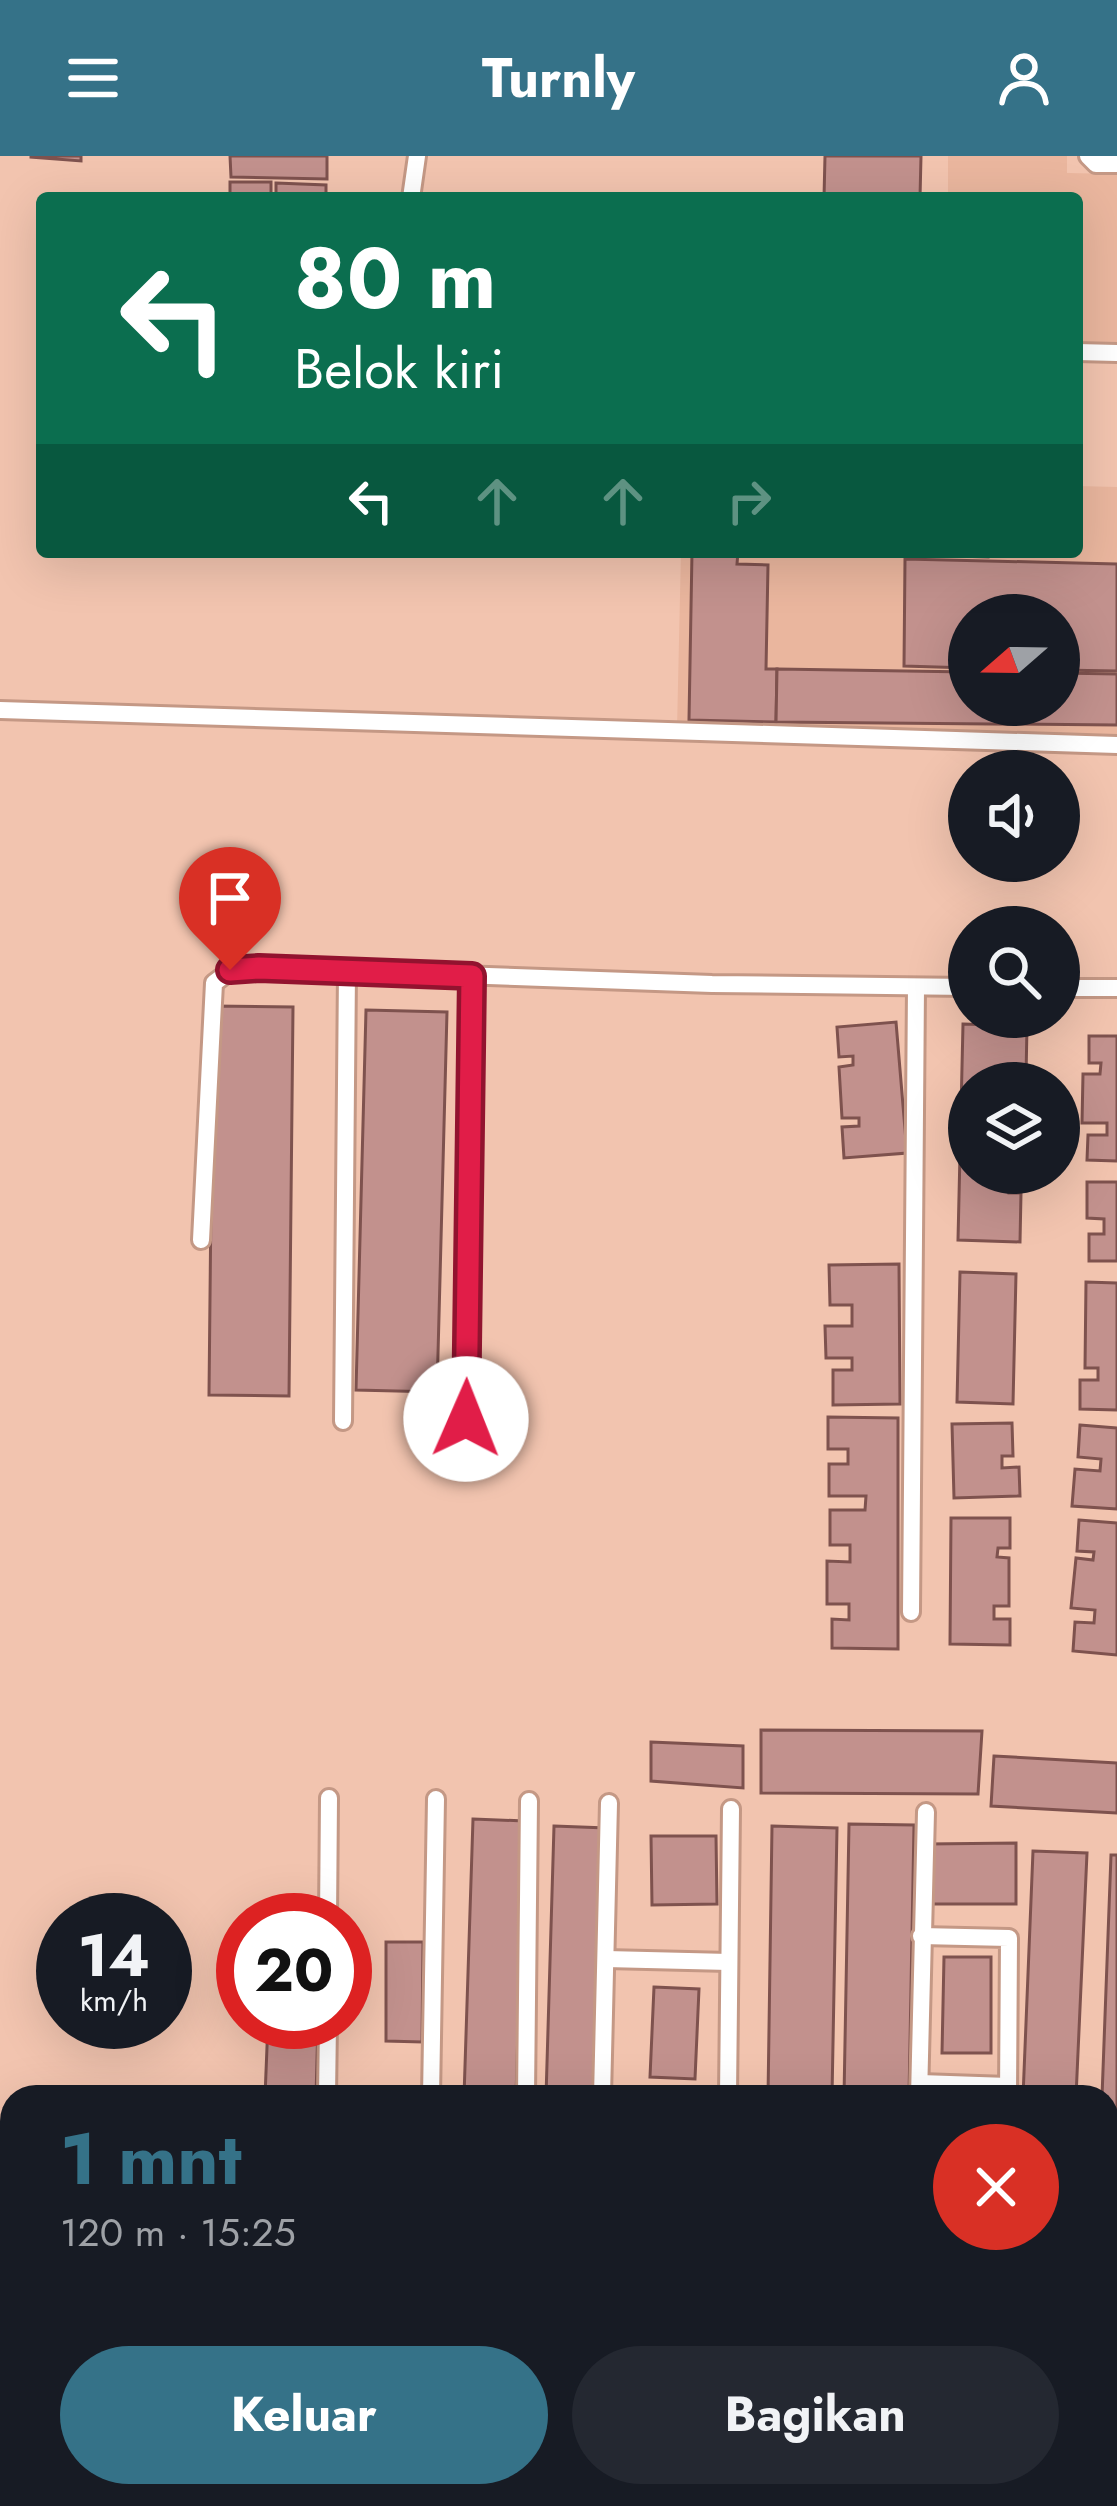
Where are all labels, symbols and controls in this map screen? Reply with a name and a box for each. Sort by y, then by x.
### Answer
text: Turnly [482,39,635,117]
icon: menu [60,45,126,111]
icon: person [991,45,1057,111]
text: 80 m [294,218,496,340]
icon: left [96,240,252,396]
text: Belok kiri [294,330,504,408]
icon: left [338,468,404,534]
icon: ahead [464,468,530,534]
icon: ahead [590,468,656,534]
icon: right [716,468,782,534]
north arrow [948,594,1080,726]
map controls [948,594,1080,1194]
button: sound [948,750,1080,882]
pin [179,847,281,970]
icon: arrive [197,865,263,931]
button: search [948,906,1080,1038]
button: layers [948,1062,1080,1194]
position arrow [403,1356,529,1482]
speed limit sign: 20 [216,1893,372,2049]
text: 14 [78,1912,150,1999]
text: km/h [80,1979,148,2022]
text: 1 mnt [60,2107,242,2211]
button: close [933,2124,1059,2250]
text: 120 m · 15:25 [60,2204,296,2261]
button: Keluar [60,2346,548,2484]
button: Bagikan [572,2346,1059,2484]

